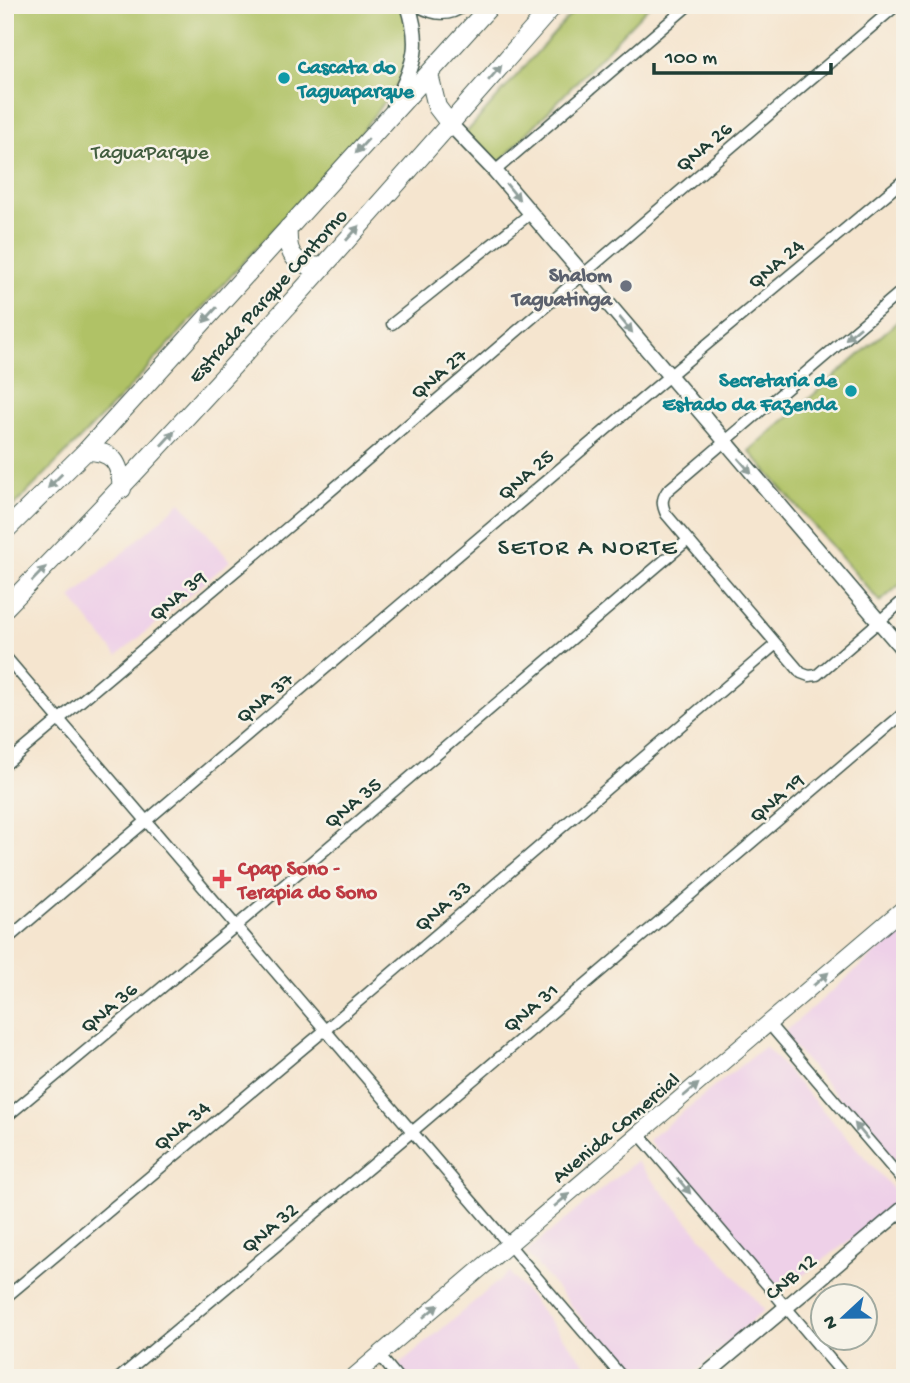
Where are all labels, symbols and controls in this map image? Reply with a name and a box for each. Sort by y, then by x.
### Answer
scale bar [654,32,831,76]
text: 100 m [664,47,717,72]
place label: Cascata do Taguaparque [296,57,415,106]
one-way arrow [487,64,503,82]
marker: Cascata do Taguaparque [276,70,292,86]
street label: QNA 26 [672,118,739,180]
one-way arrow [355,137,371,154]
park label: TaguaParque [90,142,210,167]
one-way arrow [505,184,520,201]
street label: Estrada Parque Contorno [185,205,355,390]
one-way arrow [345,224,361,242]
street label: QNA 24 [744,235,810,296]
place label: Shalom Taguatinga [510,265,613,314]
marker: Shalom Taguatinga [618,278,634,294]
one-way arrow [203,306,218,323]
one-way arrow [618,316,634,334]
one-way arrow [844,325,862,341]
street label: QNA 27 [407,344,474,407]
place label: Secretaria de Estado da Fazenda [662,370,838,419]
marker: Secretaria de Estado da Fazenda [843,383,859,399]
one-way arrow [160,429,176,447]
street label: QNA 25 [494,445,561,508]
one-way arrow [737,457,752,474]
one-way arrow [47,473,64,490]
district label: SETOR A NORTE [498,535,678,564]
one-way arrow [30,565,47,582]
street label: QNA 39 [146,566,213,629]
street label: QNA 37 [233,668,301,731]
street label: QNA 19 [746,769,811,830]
street label: QNA 35 [321,774,388,836]
place label: Cpap Sono - Terapia do Sono [236,858,377,907]
marker: Cpap Sono - Terapia do Sono [212,869,232,889]
street label: QNA 33 [411,876,478,939]
one-way arrow [812,971,830,987]
street label: QNA 36 [77,978,144,1041]
street label: QNA 31 [499,979,565,1040]
street label: Avenida Comercial [548,1069,686,1190]
one-way arrow [683,1083,700,1098]
street label: QNA 34 [150,1097,217,1158]
one-way arrow [853,1122,868,1140]
one-way arrow [676,1177,691,1195]
one-way arrow [554,1193,571,1208]
street label: QNA 32 [238,1199,305,1261]
street label: CNB 12 [761,1250,823,1307]
north arrow [808,1282,878,1352]
one-way arrow [422,1303,440,1319]
text: N [818,1312,844,1332]

